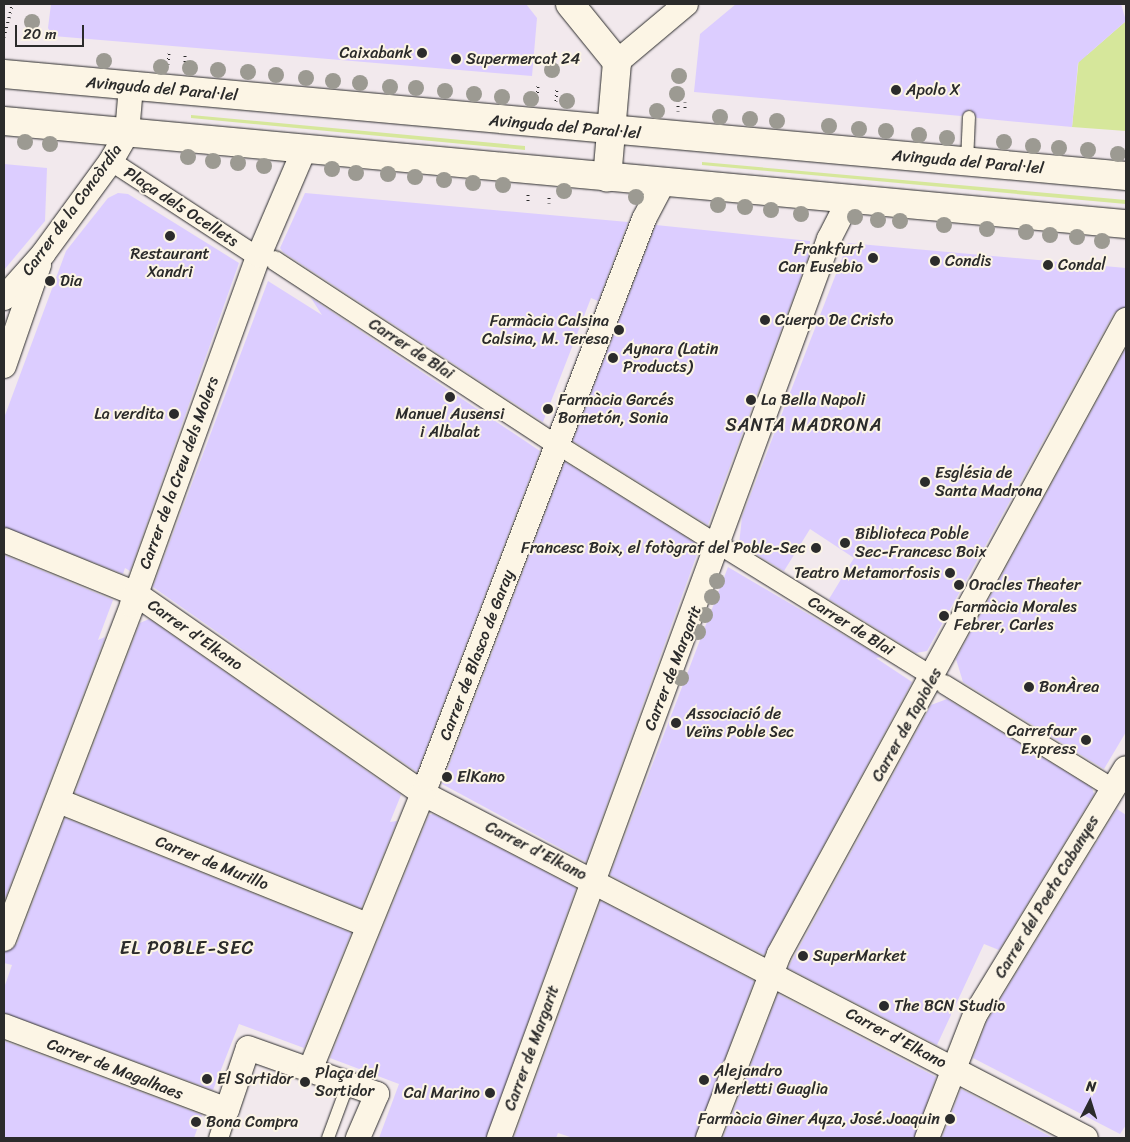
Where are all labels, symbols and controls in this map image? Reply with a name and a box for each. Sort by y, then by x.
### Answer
scale bar [18,15,86,47]
text: 20 m [23,21,57,47]
place label: Caixabank [340,43,412,63]
marker: Caixabank [416,47,428,59]
place label: Supermercat 24 [466,49,580,69]
marker: Supermercat 24 [450,53,462,65]
street label: Avinguda del Paral·lel [85,73,239,105]
place label: Apolo X [906,80,960,100]
marker: Apolo X [890,84,902,96]
street label: Avinguda del Paral·lel [488,111,642,143]
street label: Carrer de la Concòrdia [18,140,126,280]
street label: Avinguda del Paral·lel [891,146,1045,178]
street label: Plaça dels Ocellets [120,163,242,251]
marker: Restaurant Xandri [164,230,176,242]
place label: Frankfurt Can Eusebio [778,239,863,277]
place label: Restaurant Xandri [130,244,210,282]
place label: Condis [945,251,991,271]
marker: Frankfurt Can Eusebio [867,252,879,264]
marker: Condis [929,255,941,267]
place label: Condal [1058,255,1106,275]
marker: Condal [1042,259,1054,271]
place label: Dia [60,271,82,291]
marker: Dia [44,275,56,287]
place label: Cuerpo De Cristo [775,310,894,330]
place label: Farmàcia Calsina Calsina, M. Teresa [482,311,609,349]
street label: Carrer de Blai [365,314,457,384]
marker: Cuerpo De Cristo [759,314,771,326]
marker: Farmàcia Calsina Calsina, M. Teresa [613,324,625,336]
place label: Aynara (Latin Products) [623,339,718,377]
marker: Aynara (Latin Products) [607,352,619,364]
street label: Carrer de la Creu dels Molers [135,374,223,572]
place label: Farmàcia Garcés Bometón, Sonia [558,390,674,428]
place label: La Bella Napoli [761,390,865,410]
marker: Manuel Ausensi i Albalat [444,391,456,403]
marker: La Bella Napoli [745,394,757,406]
marker: Farmàcia Garcés Bometón, Sonia [542,403,554,415]
place label: La verdita [94,404,164,424]
place label: Manuel Ausensi i Albalat [396,404,504,442]
marker: La verdita [168,408,180,420]
district label: SANTA MADRONA [725,414,883,436]
place label: Església de Santa Madrona [935,463,1042,501]
marker: Església de Santa Madrona [919,476,931,488]
place label: Biblioteca Poble Sec-Francesc Boix [855,524,987,562]
marker: Biblioteca Poble Sec-Francesc Boix [839,537,851,549]
place label: Francesc Boix, el fotògraf del Poble-Sec [520,538,806,558]
marker: Francesc Boix, el fotògraf del Poble-Sec [810,542,822,554]
place label: Teatro Metamorfosis [794,563,940,583]
street label: Carrer de Blasco de Garay [435,566,519,744]
marker: Teatro Metamorfosis [944,567,956,579]
place label: Oracles Theater [969,575,1081,595]
marker: Oracles Theater [953,579,965,591]
street label: Carrer de Blai [804,592,898,660]
street label: Carrer d'Elkano [144,595,246,675]
place label: Farmàcia Morales Febrer, Carles [954,597,1077,635]
street label: Carrer de Margarit [640,603,706,733]
marker: Farmàcia Morales Febrer, Carles [938,610,950,622]
street label: Carrer de Tapioles [868,665,946,785]
place label: BonÀrea [1039,677,1099,697]
marker: BonÀrea [1023,681,1035,693]
place label: Associació de Veïns Poble Sec [686,704,797,742]
marker: Associació de Veïns Poble Sec [670,717,682,729]
place label: Carrefour Express [1007,721,1076,759]
marker: Carrefour Express [1080,734,1092,746]
place label: ElKano [457,767,505,787]
marker: ElKano [441,771,453,783]
street label: Carrer del Poeta Cabanyes [991,812,1103,982]
street label: Carrer d'Elkano [482,817,590,885]
street label: Carrer de Murillo [153,832,271,894]
district label: EL POBLE-SEC [118,937,256,959]
place label: SuperMarket [813,946,907,966]
marker: SuperMarket [797,950,809,962]
street label: Carrer de Margarit [500,982,564,1114]
place label: The BCN Studio [894,996,1006,1016]
marker: The BCN Studio [878,1000,890,1012]
street label: Carrer d'Elkano [842,1003,950,1073]
street label: Carrer de Magalhaes [44,1034,186,1104]
place label: Alejandro Merletti Guaglia [714,1061,828,1099]
place label: Plaça del Sortidor [315,1063,379,1101]
place label: El Sortidor [217,1069,294,1089]
marker: El Sortidor [201,1073,213,1085]
marker: Alejandro Merletti Guaglia [698,1074,710,1086]
text: N [1085,1074,1097,1099]
marker: Plaça del Sortidor [299,1076,311,1088]
north arrow [1065,1077,1115,1127]
place label: Cal Marino [405,1083,480,1103]
marker: Cal Marino [484,1087,496,1099]
place label: Farmàcia Giner Ayza, José.Joaquin [698,1109,940,1129]
place label: Bona Compra [206,1112,298,1132]
marker: Farmàcia Giner Ayza, José.Joaquin [944,1113,956,1125]
marker: Bona Compra [190,1116,202,1128]

